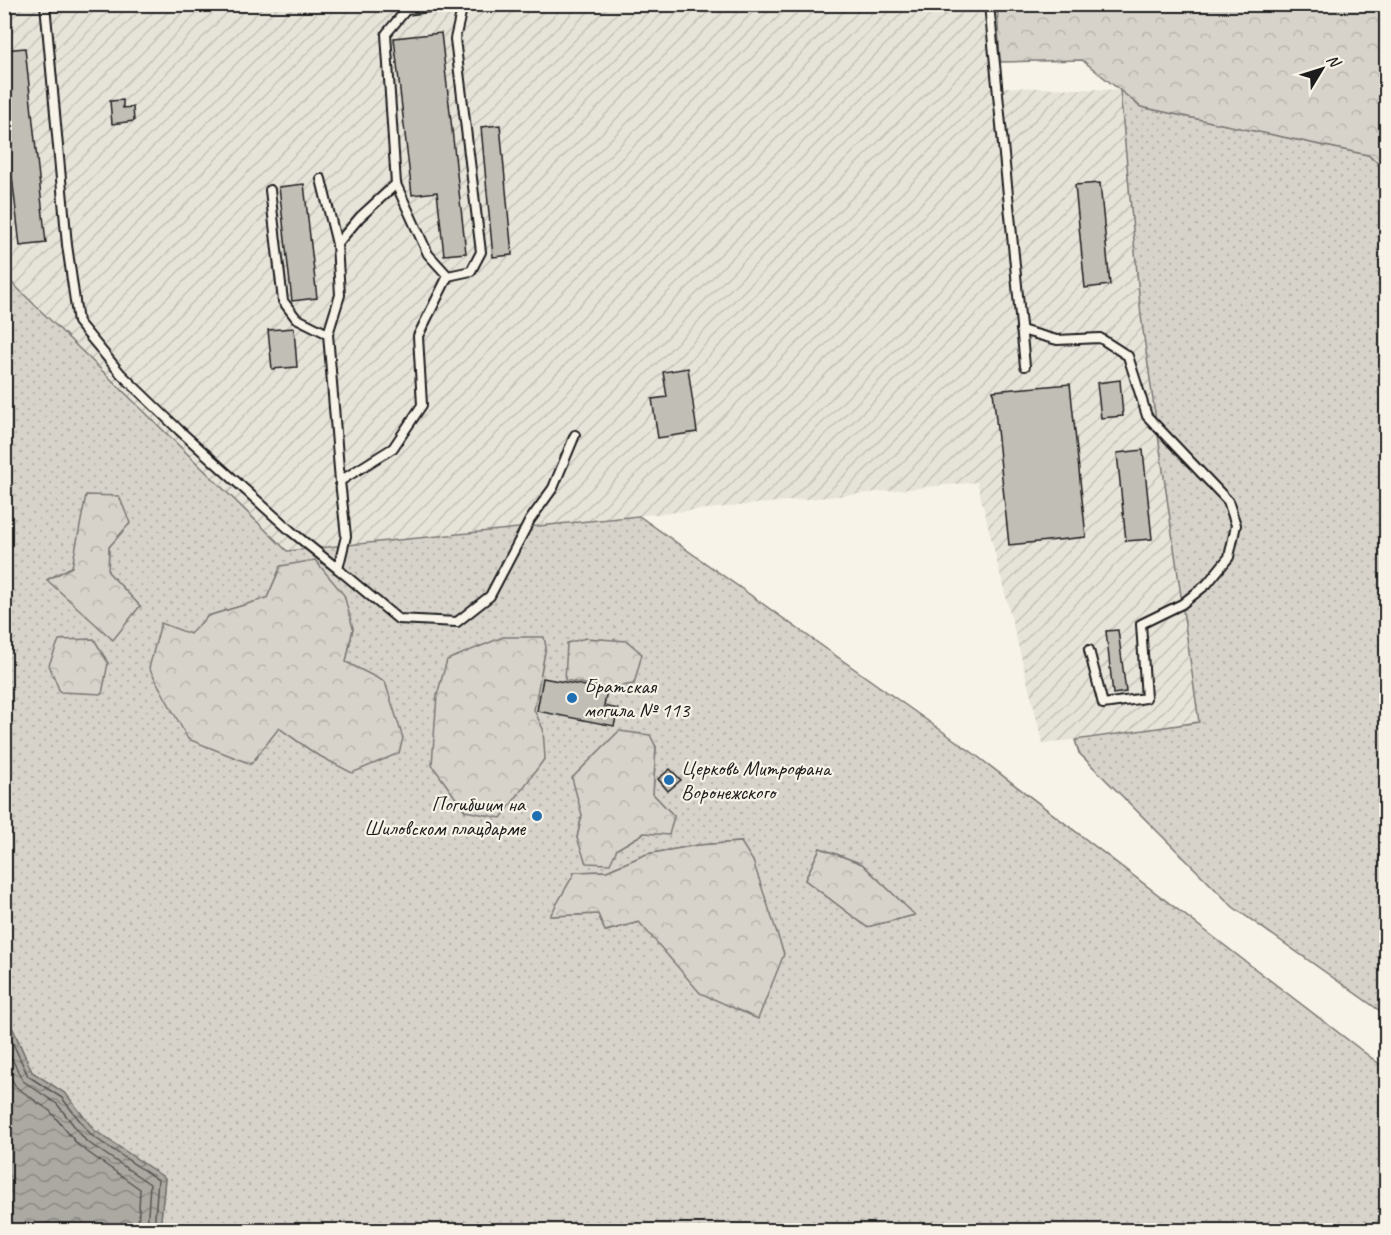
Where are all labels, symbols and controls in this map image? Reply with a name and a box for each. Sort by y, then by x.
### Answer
north arrow [1292,39,1352,99]
text: N [1322,50,1346,73]
place label: Братская могила № 113 [584,673,691,723]
marker: Братская могила № 113 [565,691,579,705]
place label: Церковь Митрофана Воронежского [681,755,833,805]
marker: Церковь Митрофана Воронежского [662,773,676,787]
place label: Погибшим на Шиловском плацдарме [364,791,527,841]
marker: Погибшим на Шиловском плацдарме [530,809,544,823]

